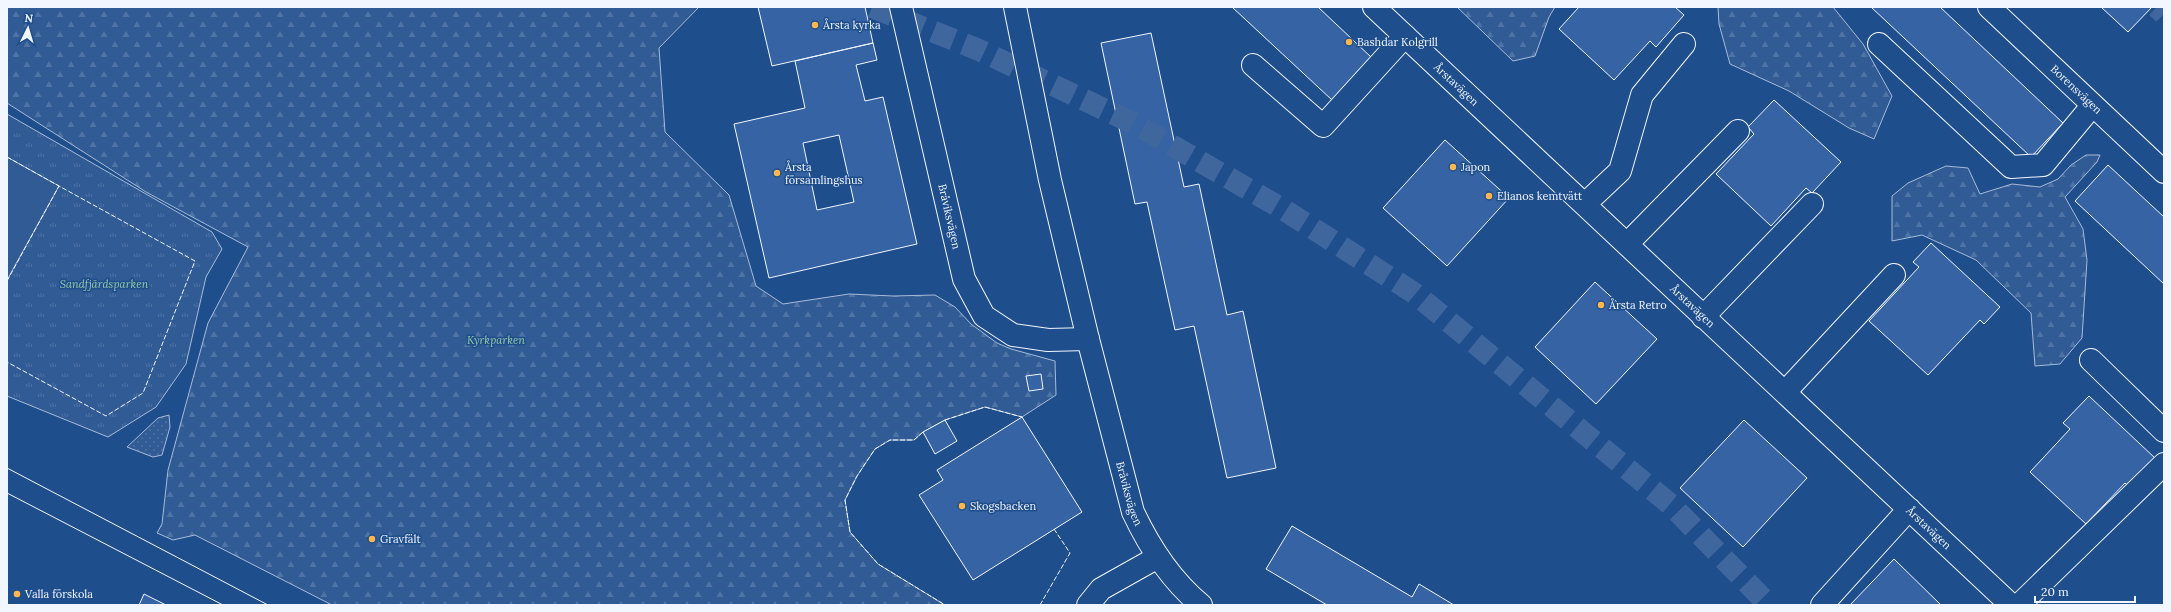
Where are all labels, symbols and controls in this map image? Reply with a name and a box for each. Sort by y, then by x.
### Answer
north arrow [8,8,48,48]
text: N [24,11,34,25]
place label: Årsta kyrka [822,18,881,32]
marker: Årsta kyrka [810,20,820,30]
place label: Bashdar Kolgrill [1357,35,1438,49]
marker: Bashdar Kolgrill [1344,37,1354,47]
street label: Årstavägen [1430,59,1482,109]
street label: Borensvägen [2048,62,2105,117]
place label: Årsta församlingshus [784,160,863,187]
place label: Japon [1460,160,1491,174]
marker: Japon [1448,162,1458,172]
marker: Årsta församlingshus [772,168,782,178]
street label: Bråviksvägen [935,182,964,251]
place label: Elianos kemtvätt [1497,189,1583,203]
marker: Elianos kemtvätt [1484,191,1494,201]
park label: Sandfjärdsparken [60,277,148,291]
street label: Årstavägen [1667,281,1718,331]
place label: Årsta Retro [1608,298,1667,312]
marker: Årsta Retro [1596,300,1606,310]
park label: Kyrkparken [467,333,525,347]
street label: Bråviksvägen [1113,460,1146,528]
place label: Skogsbacken [970,499,1036,513]
marker: Skogsbacken [957,501,967,511]
street label: Årstavägen [1903,503,1954,552]
place label: Gravfält [380,532,422,546]
marker: Gravfält [367,534,377,544]
scale bar [2035,578,2135,604]
text: 20 m [2041,584,2069,599]
place label: Valla förskola [24,587,93,601]
marker: Valla förskola [12,589,22,599]

